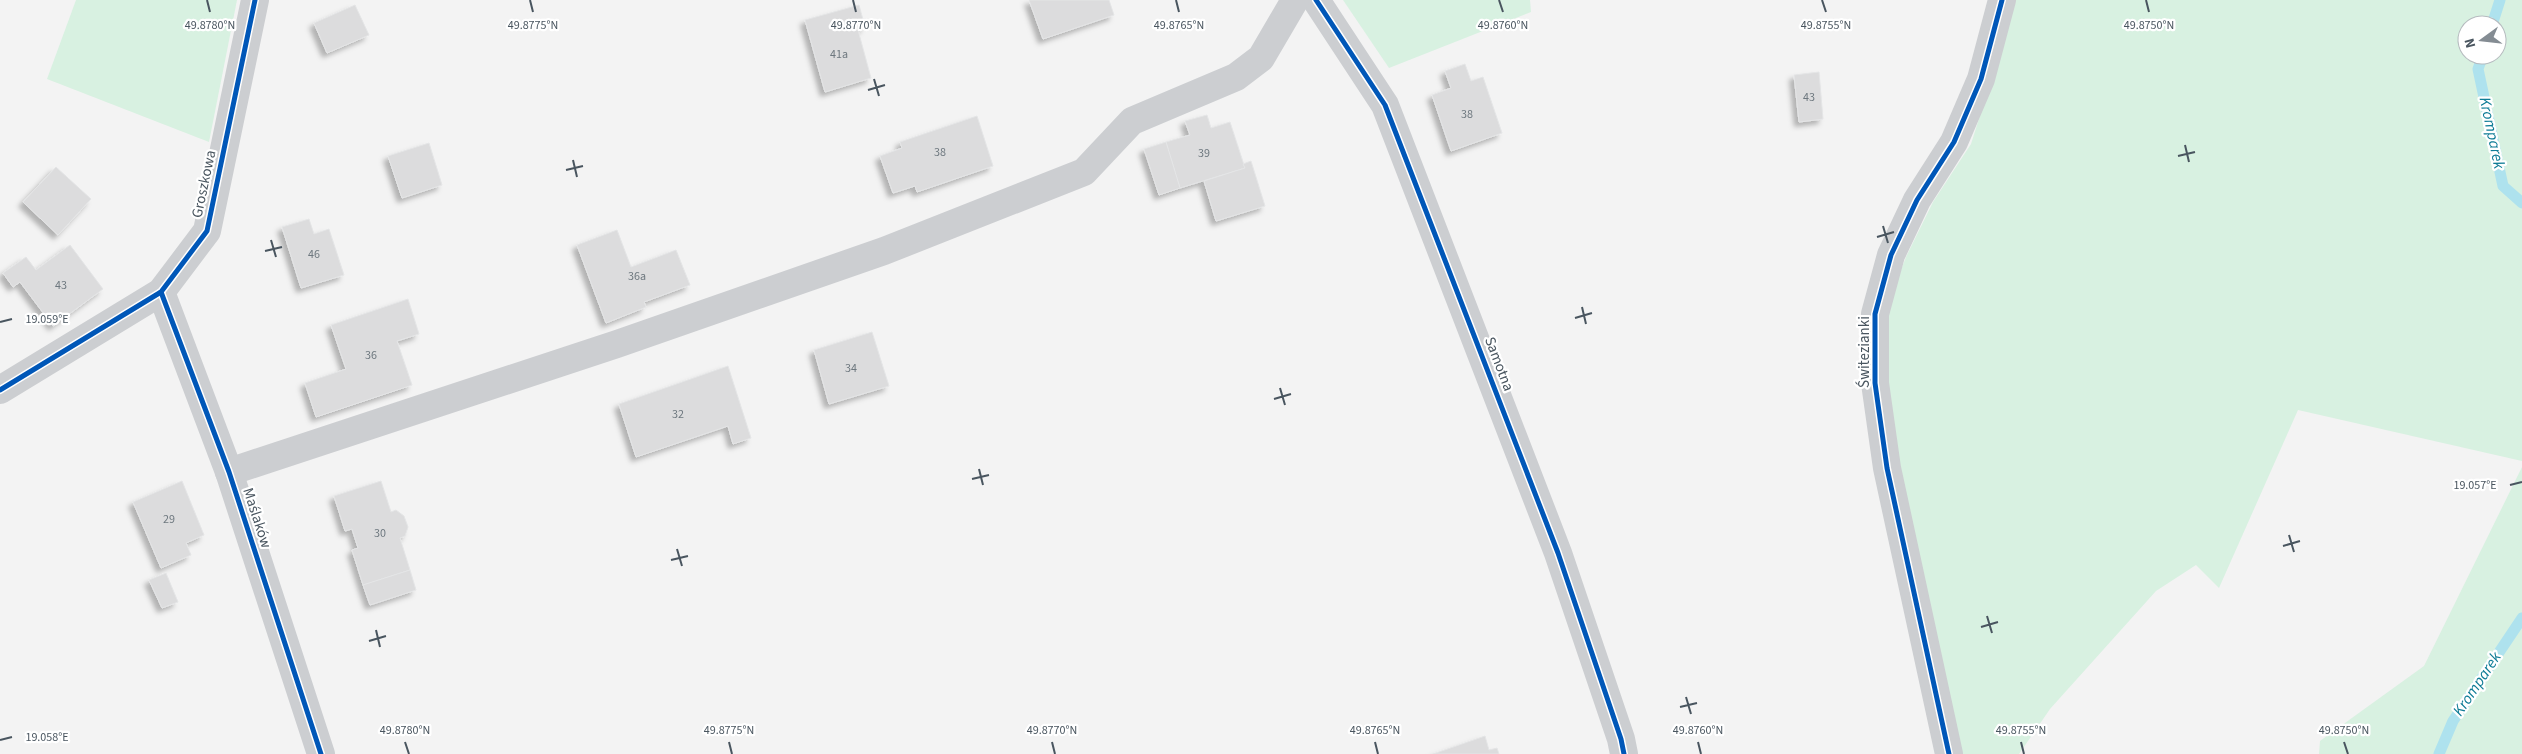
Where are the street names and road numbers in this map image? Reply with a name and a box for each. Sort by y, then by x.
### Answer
street label: Groszkowa [187,148,221,220]
street label: Świtezianki [1854,316,1875,388]
street label: Samotna [1479,334,1519,394]
street label: Maślaków [237,485,277,551]

